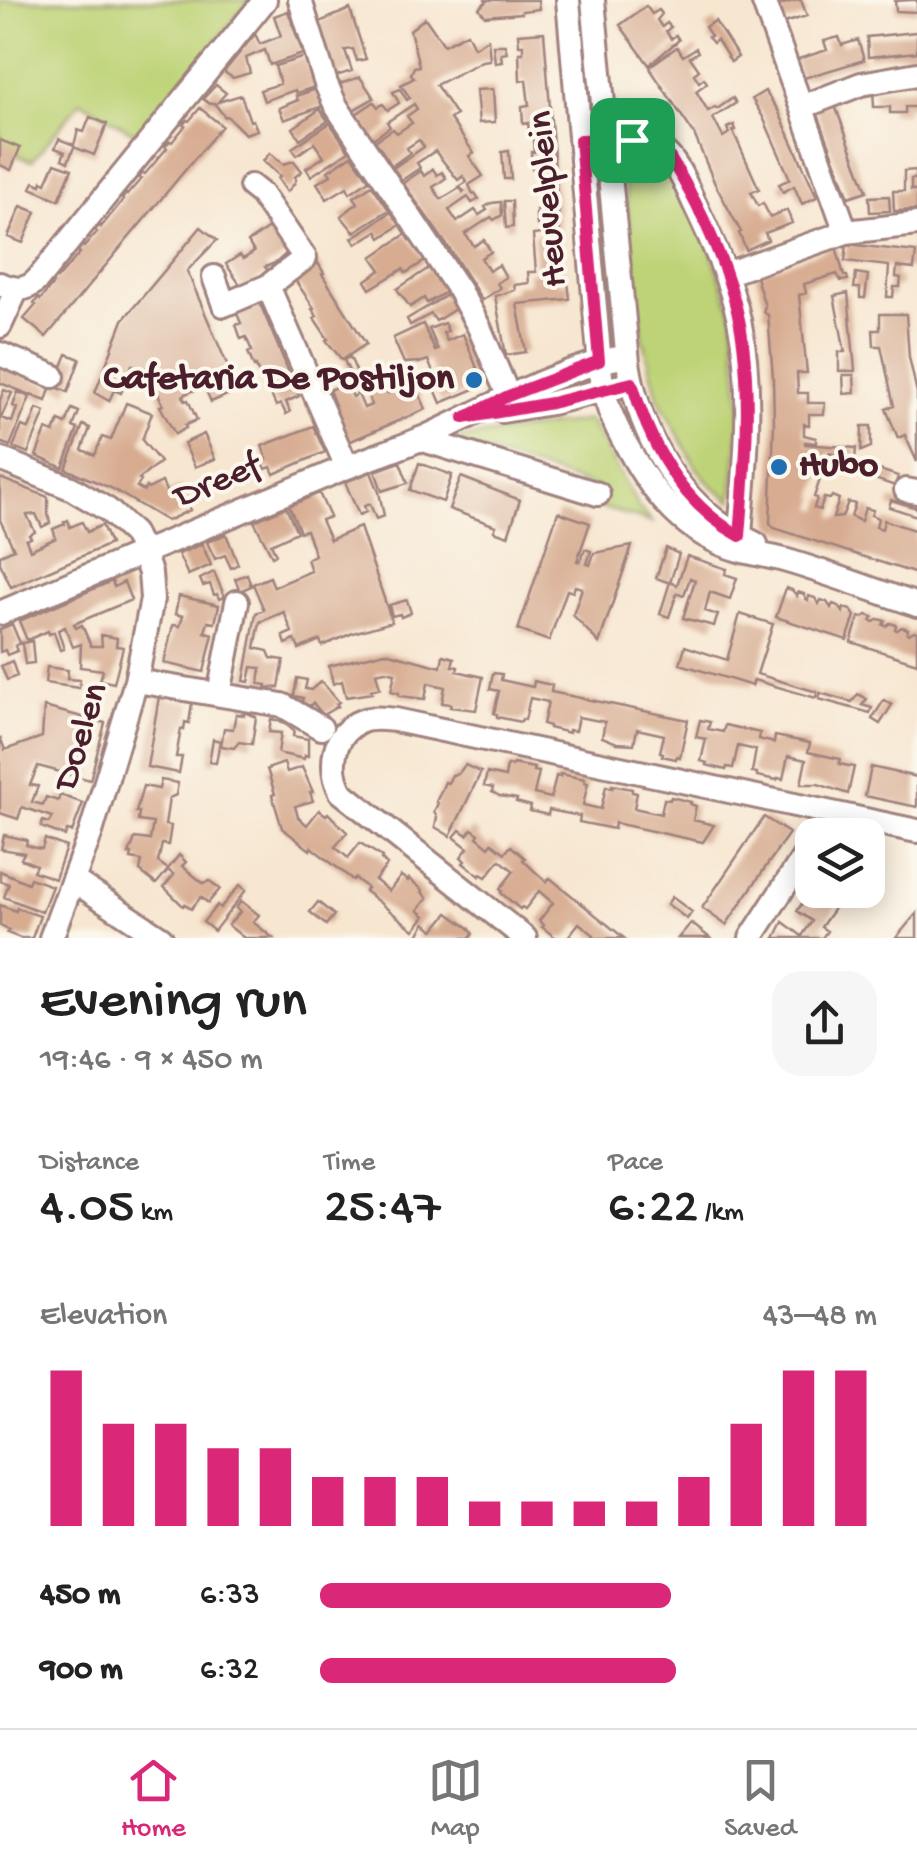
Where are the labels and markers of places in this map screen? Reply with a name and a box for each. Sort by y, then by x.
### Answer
pin [590,98,675,183]
place label: Cafetaria De Postiljon [104,358,455,402]
marker: Cafetaria De Postiljon [463,369,485,391]
place label: Hubo [799,445,879,489]
marker: Hubo [768,456,790,478]

